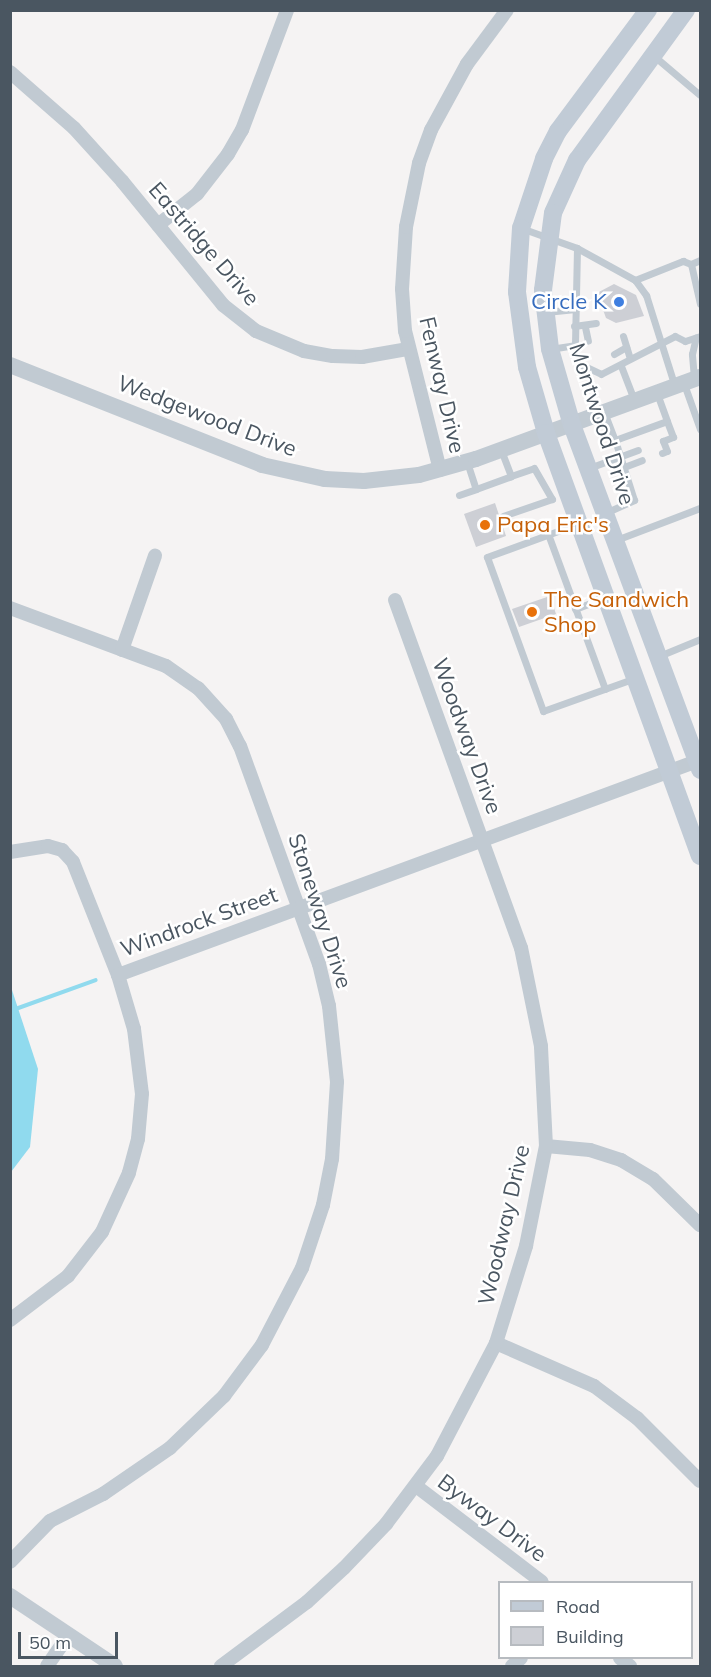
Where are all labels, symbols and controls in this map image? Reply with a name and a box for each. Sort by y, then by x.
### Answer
street label: Eastridge Drive [143,177,265,311]
place label: Circle K [531,289,607,315]
marker: Circle K [612,295,626,309]
street label: Fenway Drive [413,314,471,456]
street label: Montwood Drive [563,340,641,508]
street label: Wedgewood Drive [114,370,300,462]
place label: Papa Eric's [497,512,609,538]
marker: Papa Eric's [478,518,492,532]
place label: The Sandwich Shop [544,586,689,638]
marker: The Sandwich Shop [525,605,539,619]
street label: Woodway Drive [427,654,507,818]
street label: Stoneway Drive [283,830,357,992]
street label: Windrock Street [117,881,281,963]
street label: Woodway Drive [473,1142,535,1308]
street label: Byway Drive [432,1469,552,1567]
legend [498,1581,693,1659]
text: Road [556,1595,600,1618]
scale bar [21,1620,122,1658]
text: Building [556,1625,624,1648]
text: 50 m [29,1631,71,1654]

